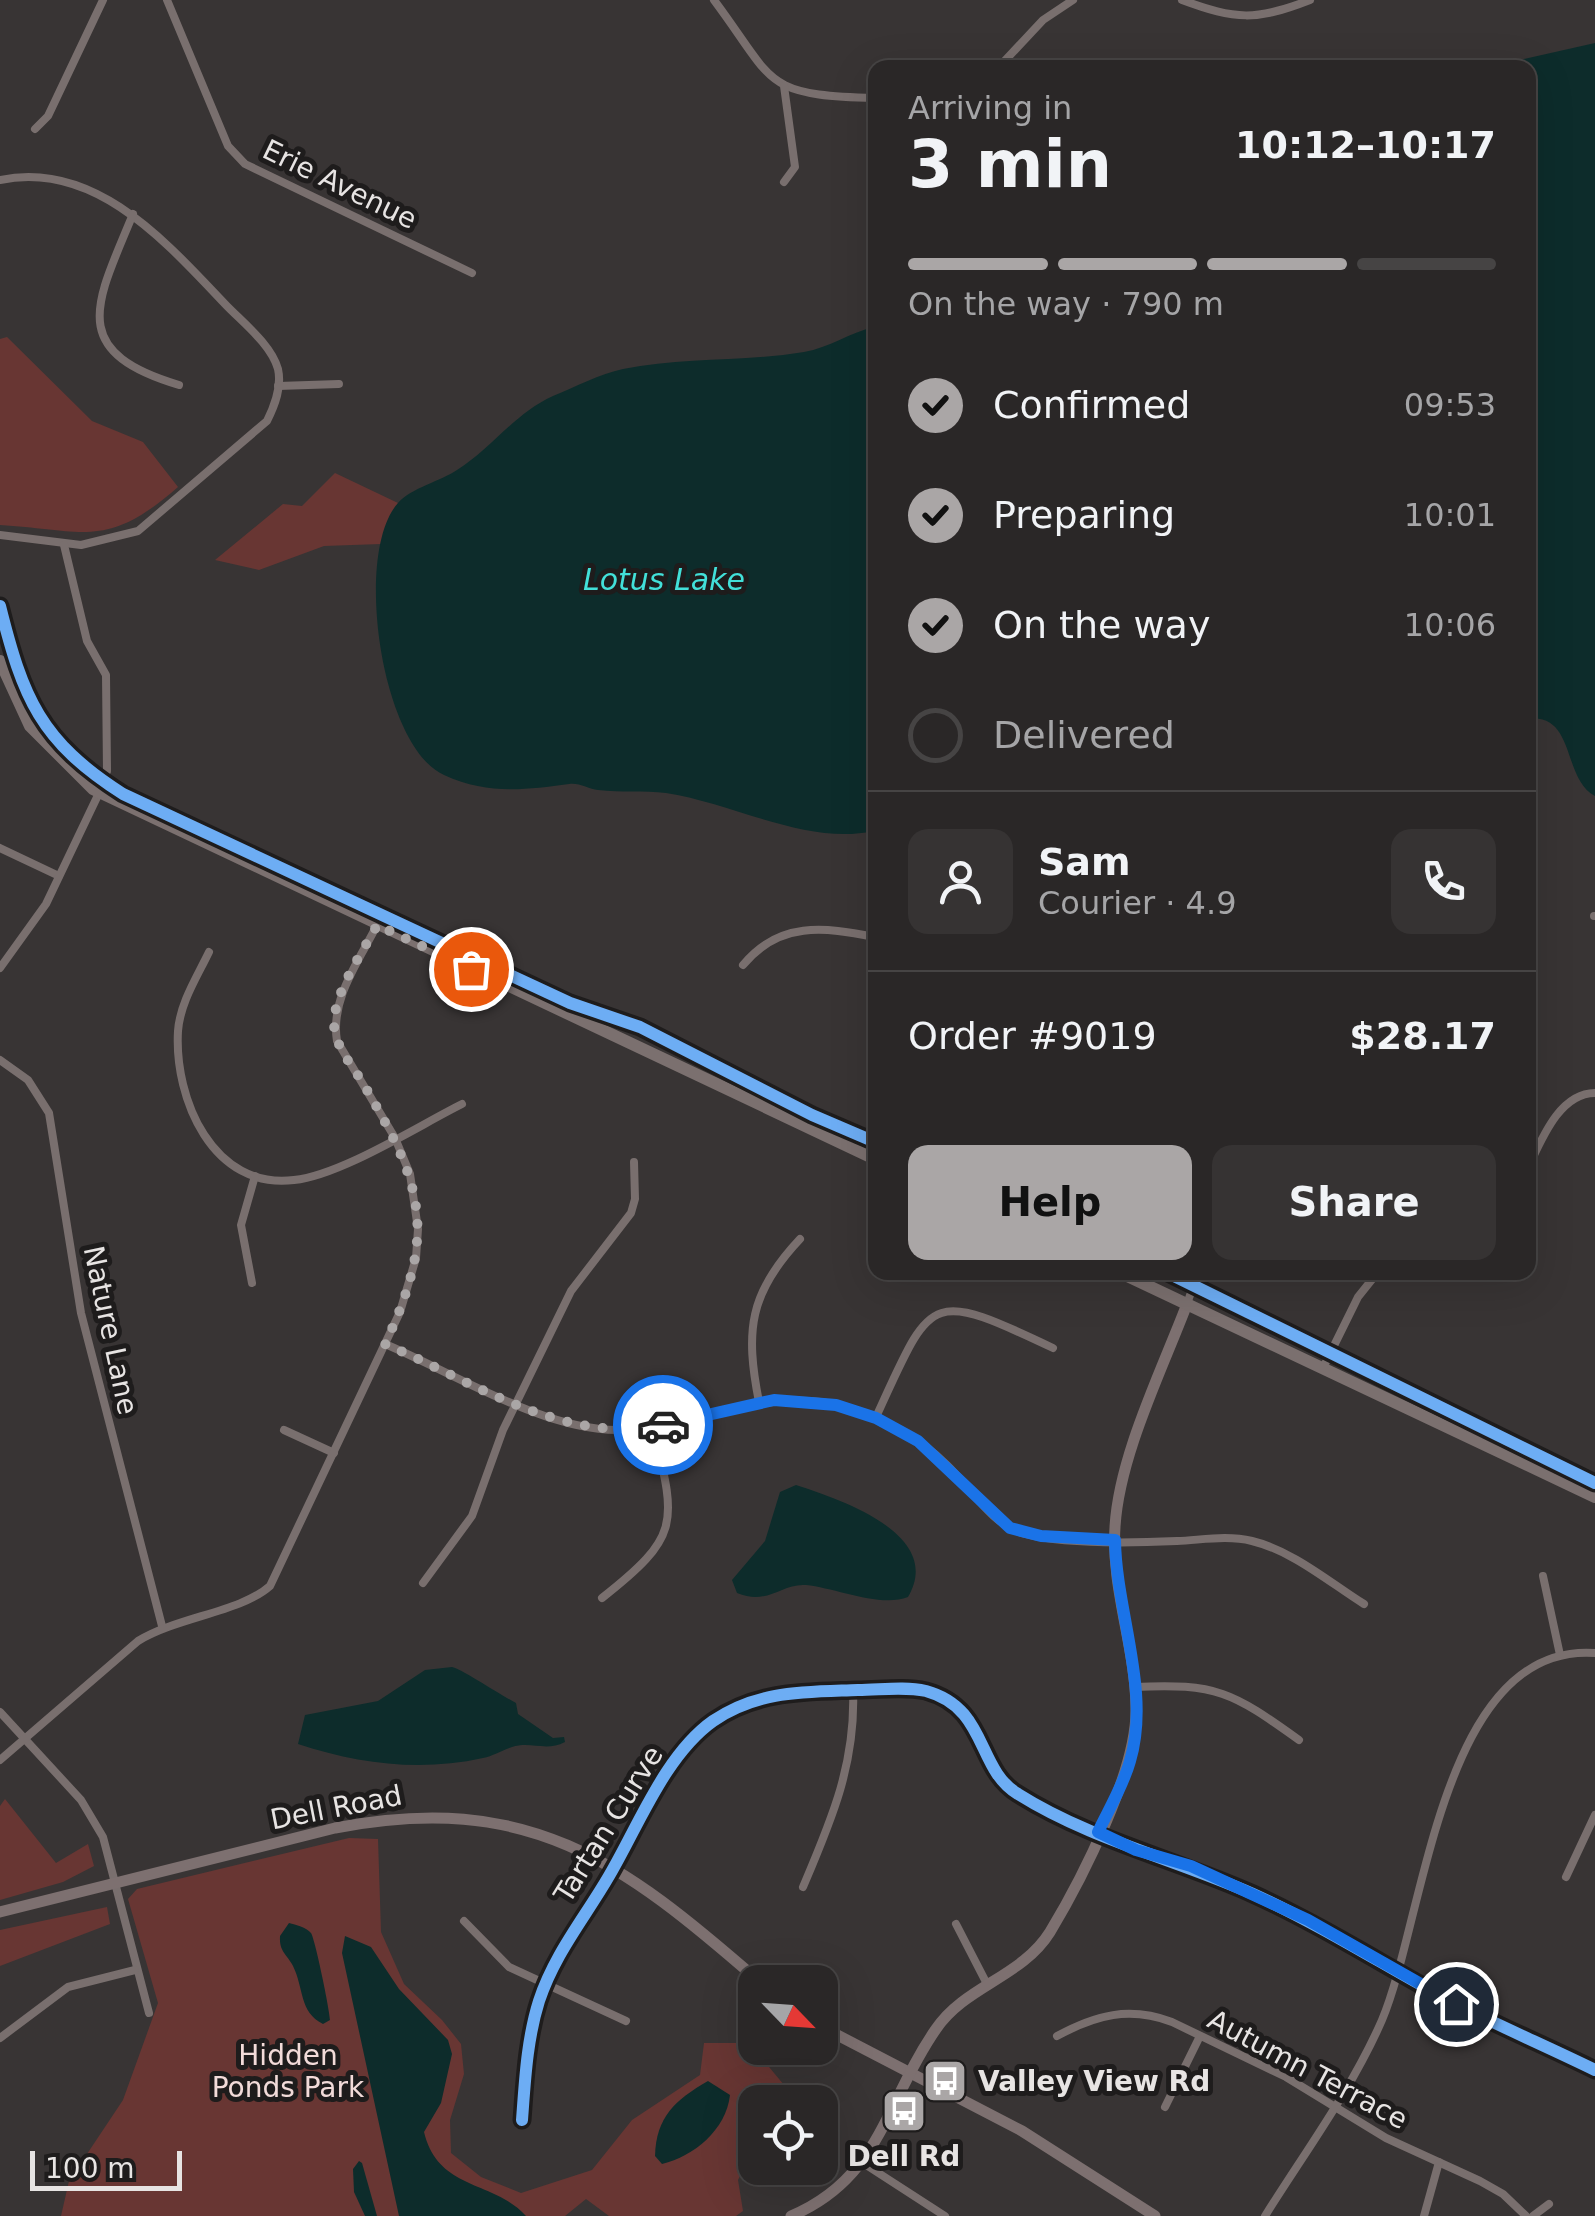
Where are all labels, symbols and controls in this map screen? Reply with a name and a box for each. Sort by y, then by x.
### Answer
text: Arriving in [908,89,1072,127]
text: 10:12–10:17 [1235,123,1496,167]
text: 3 min [908,127,1112,202]
street label: Erie Avenue [257,133,422,236]
text: On the way · 790 m [908,285,1224,323]
icon: check [908,378,963,433]
text: Confirmed [993,383,1190,427]
text: 09:53 [1404,386,1496,424]
icon: check [908,488,963,543]
text: Preparing [993,493,1175,537]
text: 10:01 [1404,496,1496,534]
water label: Lotus Lake [583,562,745,597]
icon: check [908,598,963,653]
text: On the way [993,603,1210,647]
text: 10:06 [1404,606,1496,644]
text: Delivered [993,713,1175,757]
button: person [908,829,1013,934]
button: phone [1391,829,1496,934]
text: Sam [1038,840,1131,884]
text: Courier · 4.9 [1038,884,1237,922]
pin [429,927,514,1012]
icon: bag [444,942,499,997]
text: Order #9019 [908,1014,1157,1058]
text: $28.17 [1349,1014,1496,1058]
button: Help [908,1145,1192,1260]
button: Share [1212,1145,1496,1260]
street label: Nature Lane [77,1243,144,1417]
courier [613,1375,713,1475]
icon: car [636,1398,691,1453]
street label: Tartan Curve [547,1740,670,1910]
street label: Dell Road [267,1779,405,1836]
pin [1414,1962,1499,2047]
north arrow [738,1965,838,2065]
map controls [738,1965,838,2185]
icon: home [1429,1977,1484,2032]
street label: Autumn Terrace [1202,2003,1413,2136]
park label: Hidden Ponds Park [212,2039,365,2104]
bus stop icon: Valley View Rd [922,2058,968,2104]
place label: Valley View Rd [978,2065,1210,2098]
button: locate [738,2085,838,2185]
bus stop icon: Dell Rd [881,2088,927,2134]
place label: Dell Rd [848,2140,960,2173]
scale bar [30,2146,182,2190]
text: 100 m [45,2152,135,2185]

